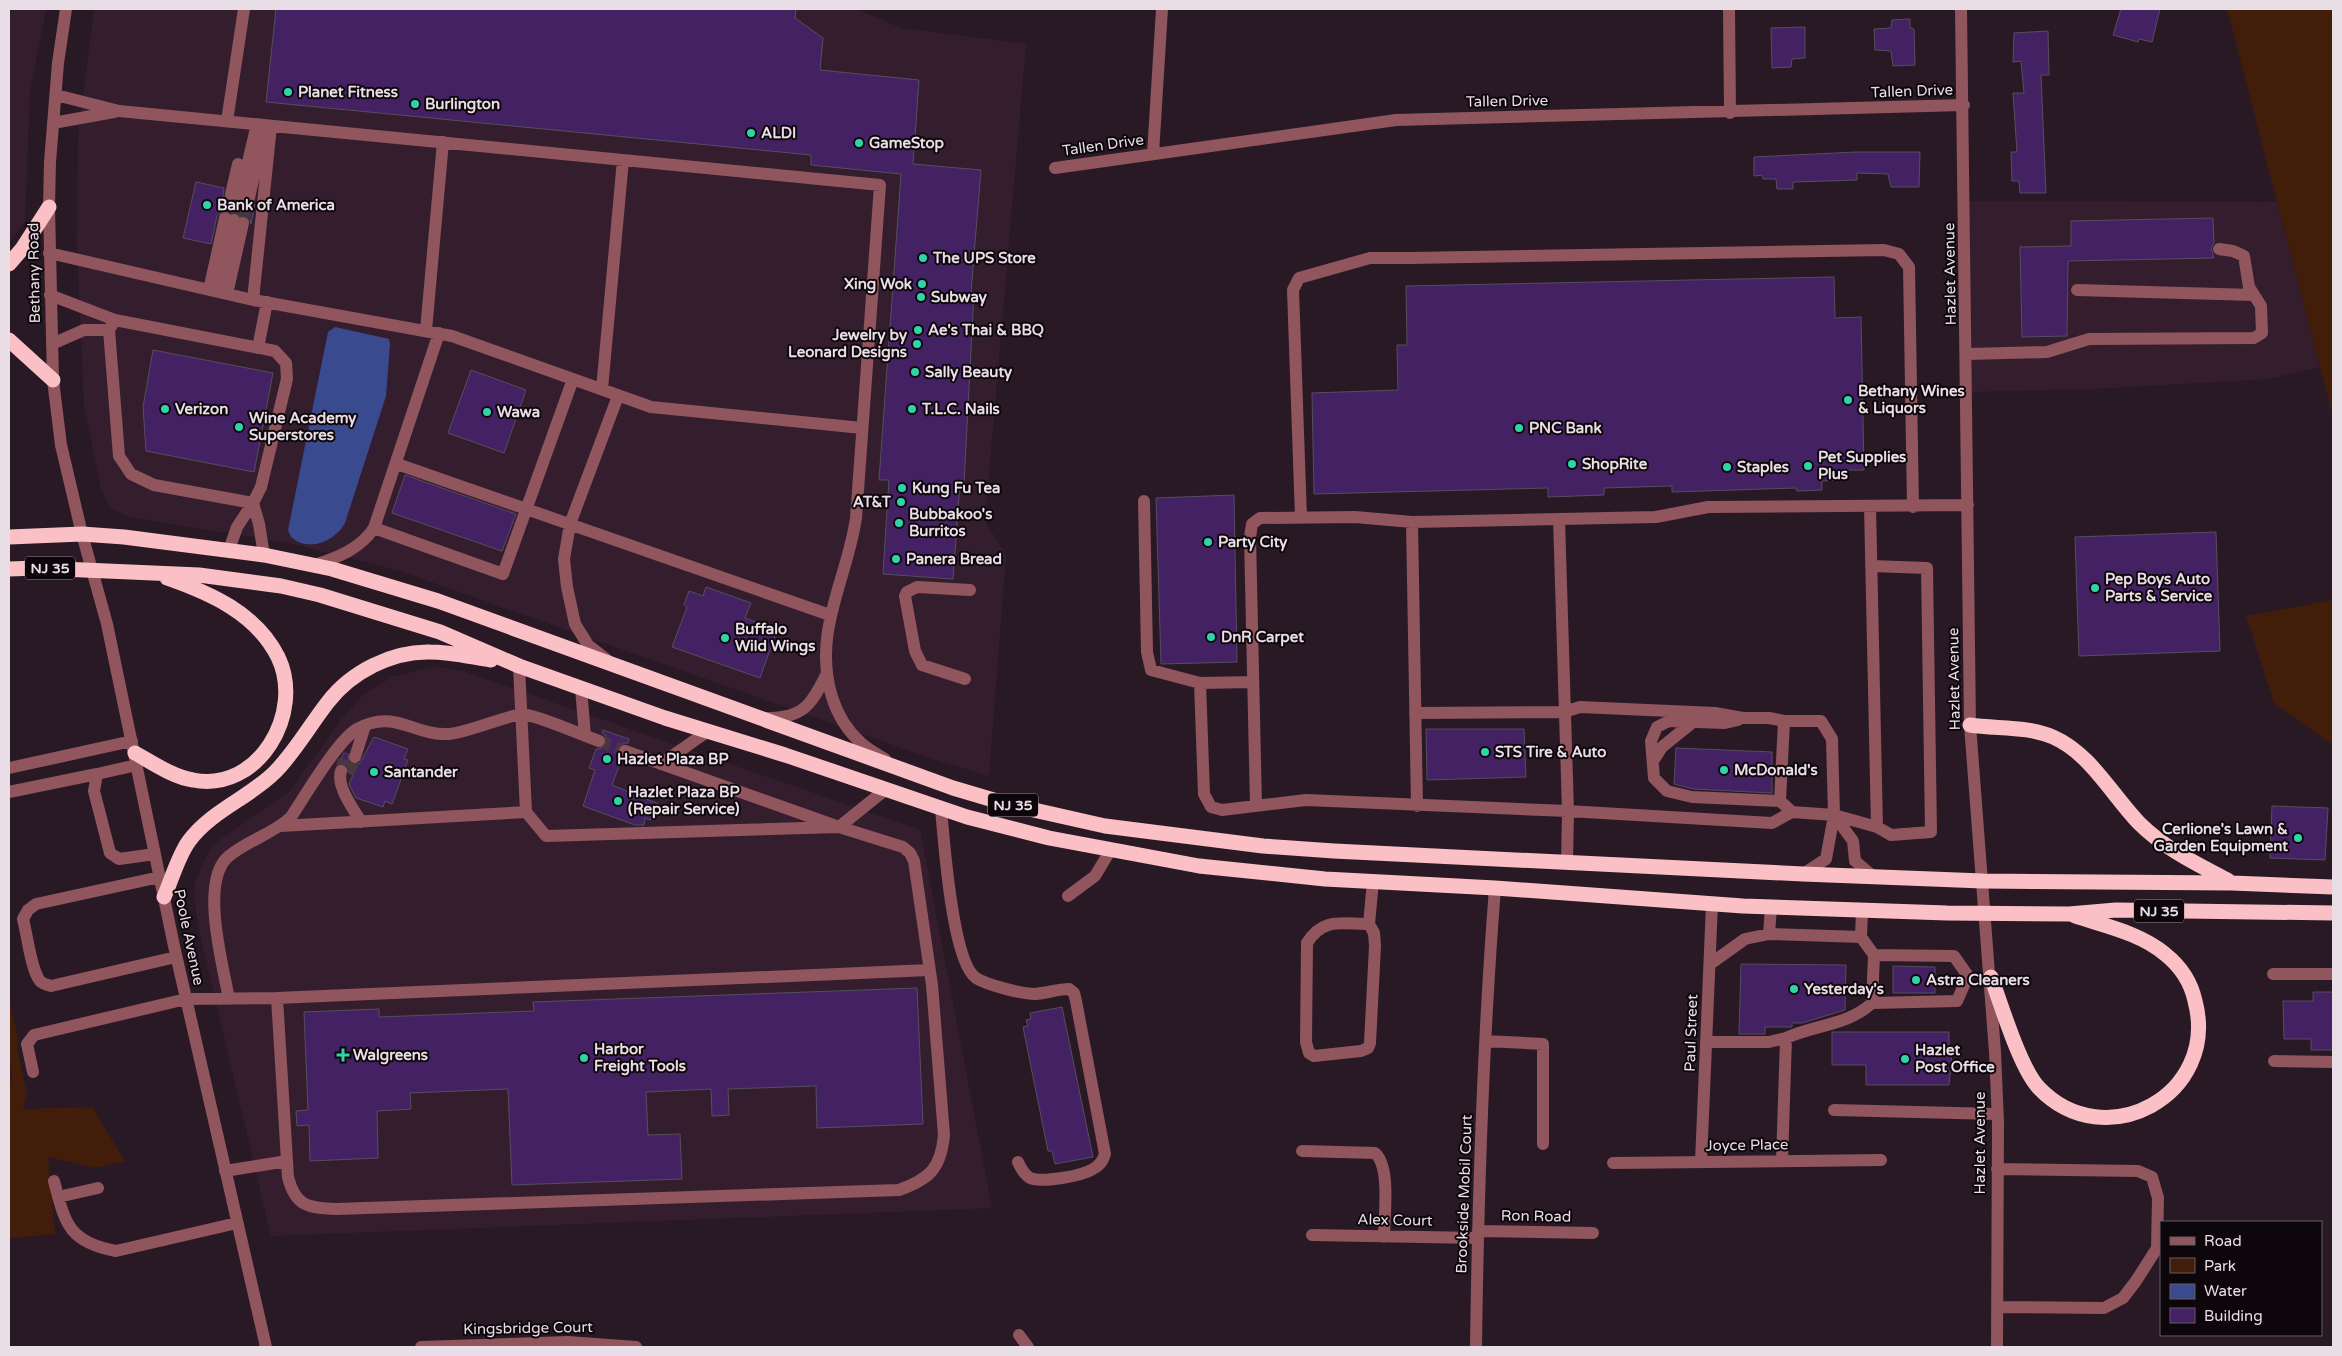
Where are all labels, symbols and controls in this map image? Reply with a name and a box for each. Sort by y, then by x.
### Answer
street label: Tallen Drive [1871,81,1953,101]
place label: Planet Fitness [298,83,398,101]
marker: Planet Fitness [282,86,294,98]
street label: Tallen Drive [1466,91,1548,111]
place label: Burlington [425,95,500,114]
marker: Burlington [409,98,421,110]
place label: ALDI [761,124,796,142]
marker: ALDI [745,127,757,139]
street label: Tallen Drive [1061,130,1145,160]
place label: GameStop [869,134,945,153]
marker: GameStop [853,137,865,149]
place label: Bank of America [217,196,335,214]
marker: Bank of America [201,199,213,211]
street label: Bethany Road [24,222,44,324]
street label: Hazlet Avenue [1940,222,1960,326]
place label: The UPS Store [932,249,1036,267]
marker: The UPS Store [917,252,929,264]
place label: Xing Wok [844,275,912,294]
marker: Xing Wok [916,278,928,290]
place label: Subway [931,288,987,307]
marker: Subway [915,291,927,303]
place label: Ae's Thai & BBQ [928,321,1044,339]
marker: Ae's Thai & BBQ [912,324,924,336]
place label: Jewelry by Leonard Designs [788,326,907,362]
marker: Jewelry by Leonard Designs [911,338,923,350]
place label: Sally Beauty [925,363,1012,382]
marker: Sally Beauty [909,366,921,378]
place label: Bethany Wines & Liquors [1858,382,1965,418]
marker: Bethany Wines & Liquors [1842,394,1854,406]
place label: Verizon [175,400,228,418]
place label: T.L.C. Nails [921,400,1000,418]
marker: Verizon [159,403,171,415]
place label: Wawa [497,403,540,421]
marker: T.L.C. Nails [906,403,918,415]
marker: Wawa [481,406,493,418]
place label: Wine Academy Superstores [249,409,356,445]
place label: PNC Bank [1529,419,1602,437]
marker: Wine Academy Superstores [233,421,245,433]
marker: PNC Bank [1513,422,1525,434]
place label: Pet Supplies Plus [1818,448,1906,483]
place label: ShopRite [1582,455,1648,474]
marker: ShopRite [1566,458,1578,470]
place label: Staples [1737,458,1789,477]
marker: Pet Supplies Plus [1802,460,1814,472]
marker: Staples [1721,461,1733,473]
place label: Kung Fu Tea [912,479,1000,498]
marker: Kung Fu Tea [896,482,908,494]
place label: AT&T [853,493,892,511]
marker: AT&T [895,496,907,508]
place label: Bubbakoo's Burritos [909,505,992,540]
marker: Bubbakoo's Burritos [893,517,905,529]
place label: Party City [1218,533,1287,552]
marker: Party City [1202,536,1214,548]
place label: Panera Bread [906,550,1002,568]
marker: Panera Bread [890,553,902,565]
road number: NJ 35 [25,556,75,580]
place label: Pep Boys Auto Parts & Service [2105,570,2213,605]
marker: Pep Boys Auto Parts & Service [2089,582,2101,594]
place label: Buffalo Wild Wings [735,620,815,656]
street label: Hazlet Avenue [1944,627,1964,731]
place label: DnR Carpet [1221,628,1304,647]
marker: DnR Carpet [1205,631,1217,643]
marker: Buffalo Wild Wings [719,632,731,644]
place label: STS Tire & Auto [1495,743,1606,761]
marker: STS Tire & Auto [1479,746,1491,758]
place label: Hazlet Plaza BP [617,750,729,768]
marker: Hazlet Plaza BP [601,753,613,765]
place label: McDonald's [1734,761,1818,779]
place label: Santander [384,763,458,781]
marker: McDonald's [1718,764,1730,776]
marker: Santander [368,766,380,778]
place label: Hazlet Plaza BP (Repair Service) [628,783,740,819]
road number: NJ 35 [988,794,1038,816]
marker: Hazlet Plaza BP (Repair Service) [612,795,624,807]
place label: Cerlione's Lawn & Garden Equipment [2154,820,2288,856]
marker: Cerlione's Lawn & Garden Equipment [2292,832,2304,844]
street label: Poole Avenue [170,887,208,987]
road number: NJ 35 [2134,899,2184,922]
place label: Astra Cleaners [1926,971,2030,989]
marker: Astra Cleaners [1910,974,1922,986]
place label: Yesterday's [1804,980,1884,999]
marker: Yesterday's [1788,983,1800,995]
street label: Paul Street [1681,994,1701,1072]
place label: Harbor Freight Tools [594,1040,686,1076]
place label: Hazlet Post Office [1915,1041,1995,1076]
place label: Walgreens [353,1046,428,1065]
marker: Walgreens [337,1049,349,1061]
marker: Harbor Freight Tools [578,1052,590,1064]
marker: Hazlet Post Office [1899,1053,1911,1065]
street label: Hazlet Avenue [1971,1092,1989,1194]
street label: Brookside Mobil Court [1452,1114,1476,1274]
street label: Joyce Place [1705,1135,1789,1155]
street label: Ron Road [1501,1206,1571,1226]
street label: Alex Court [1357,1210,1433,1230]
legend [2160,1221,2322,1336]
text: Road [2204,1232,2242,1250]
text: Park [2204,1257,2236,1275]
text: Water [2204,1282,2247,1300]
text: Building [2204,1307,2263,1325]
street label: Kingsbridge Court [463,1318,593,1338]

